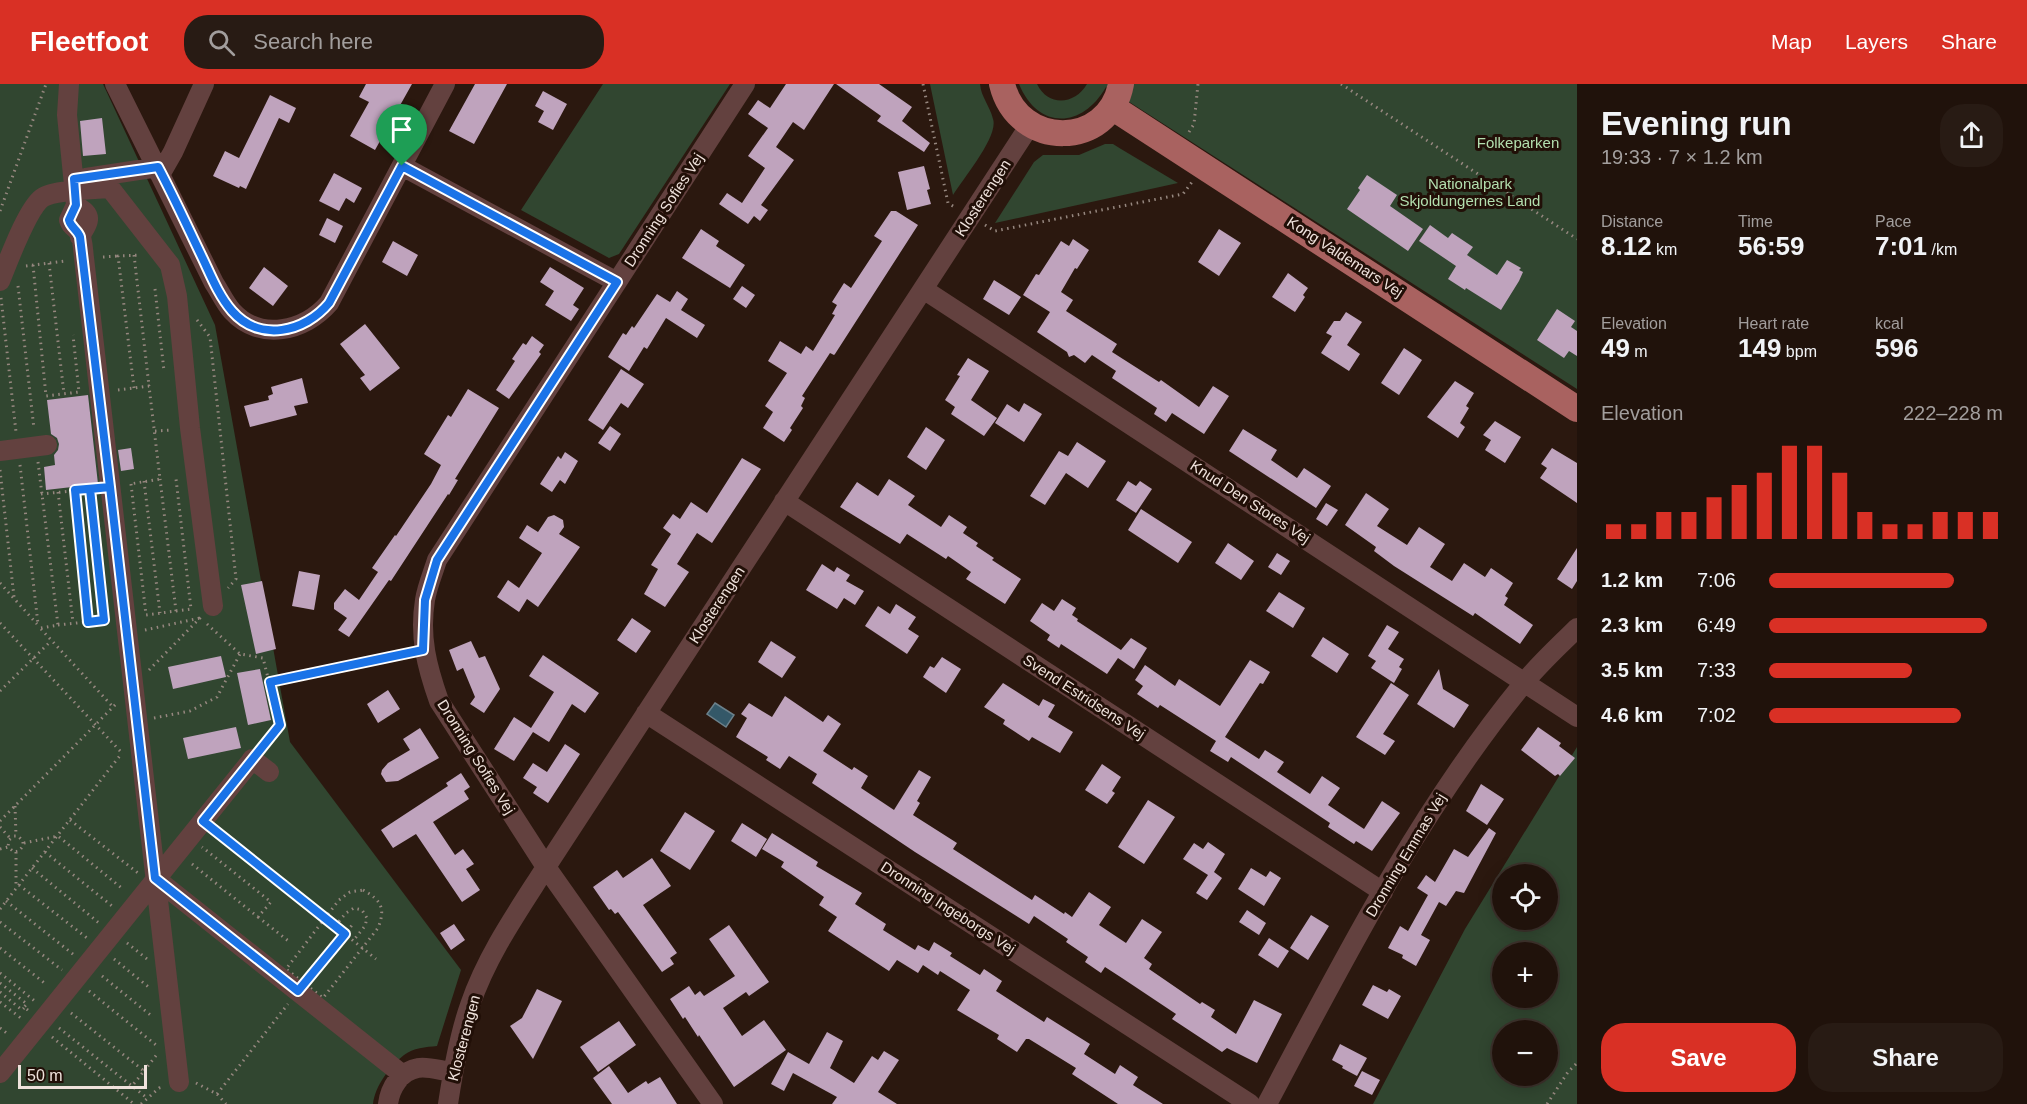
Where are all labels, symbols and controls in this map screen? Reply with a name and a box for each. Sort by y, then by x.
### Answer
search box [184,15,604,69]
text: Fleetfoot [30,26,148,57]
icon: search [205,26,238,59]
text: Search here [253,29,373,54]
text: Map [1771,30,1812,53]
text: Layers [1845,30,1908,53]
text: Share [1941,30,1997,53]
pin [376,104,427,166]
button: share [1940,104,2003,167]
text: Evening run [1601,105,1792,142]
icon: arrive [385,113,418,146]
park label: Folkeparken [1477,134,1559,151]
text: 19:33 · 7 × 1.2 km [1601,146,1763,168]
street label: Dronning Sofies Vej [621,150,707,270]
street label: Klosterengen [951,156,1014,239]
park label: Nationalpark Skjoldungernes Land [1400,175,1540,209]
street label: Kong Valdemars Vej [1284,213,1406,300]
text: Distance [1601,213,1663,230]
text: Time [1738,213,1773,230]
text: Pace [1875,213,1911,230]
text: 8.12 [1601,231,1652,261]
text: 56:59 [1738,231,1805,261]
text: 7:01 [1875,231,1927,261]
text: km [1652,241,1677,258]
text: /km [1927,241,1957,258]
text: Elevation [1601,315,1667,332]
text: Heart rate [1738,315,1809,332]
text: kcal [1875,315,1903,332]
text: 49 [1601,333,1630,363]
text: 149 [1738,333,1781,363]
text: 596 [1875,333,1918,363]
text: m [1630,343,1648,360]
text: bpm [1781,343,1817,360]
text: Elevation [1601,402,1683,424]
text: 222–228 m [1903,402,2003,424]
street label: Knud Den Stores Vej [1187,457,1313,547]
street label: Klosterengen [685,563,748,646]
text: 1.2 km [1601,569,1663,591]
text: 7:06 [1697,569,1736,591]
text: 2.3 km [1601,614,1663,636]
text: 6:49 [1697,614,1736,636]
street label: Svend Estridsens Vej [1020,651,1148,742]
text: 3.5 km [1601,659,1663,681]
text: 7:33 [1697,659,1736,681]
street label: Dronning Sofies Vej [434,696,519,817]
text: 4.6 km [1601,704,1663,726]
text: 7:02 [1697,704,1736,726]
street label: Dronning Emmas Vej [1362,790,1449,920]
street label: Dronning Ingeborgs Vej [878,858,1019,957]
map controls [1492,864,1558,1086]
button: locate [1492,864,1558,930]
button: + [1492,942,1558,1008]
street label: Klosterengen [444,993,483,1083]
button: − [1492,1020,1558,1086]
button: Save [1601,1023,1796,1092]
button: Share [1808,1023,2003,1092]
scale bar [18,1062,147,1090]
text: 50 m [27,1067,63,1084]

